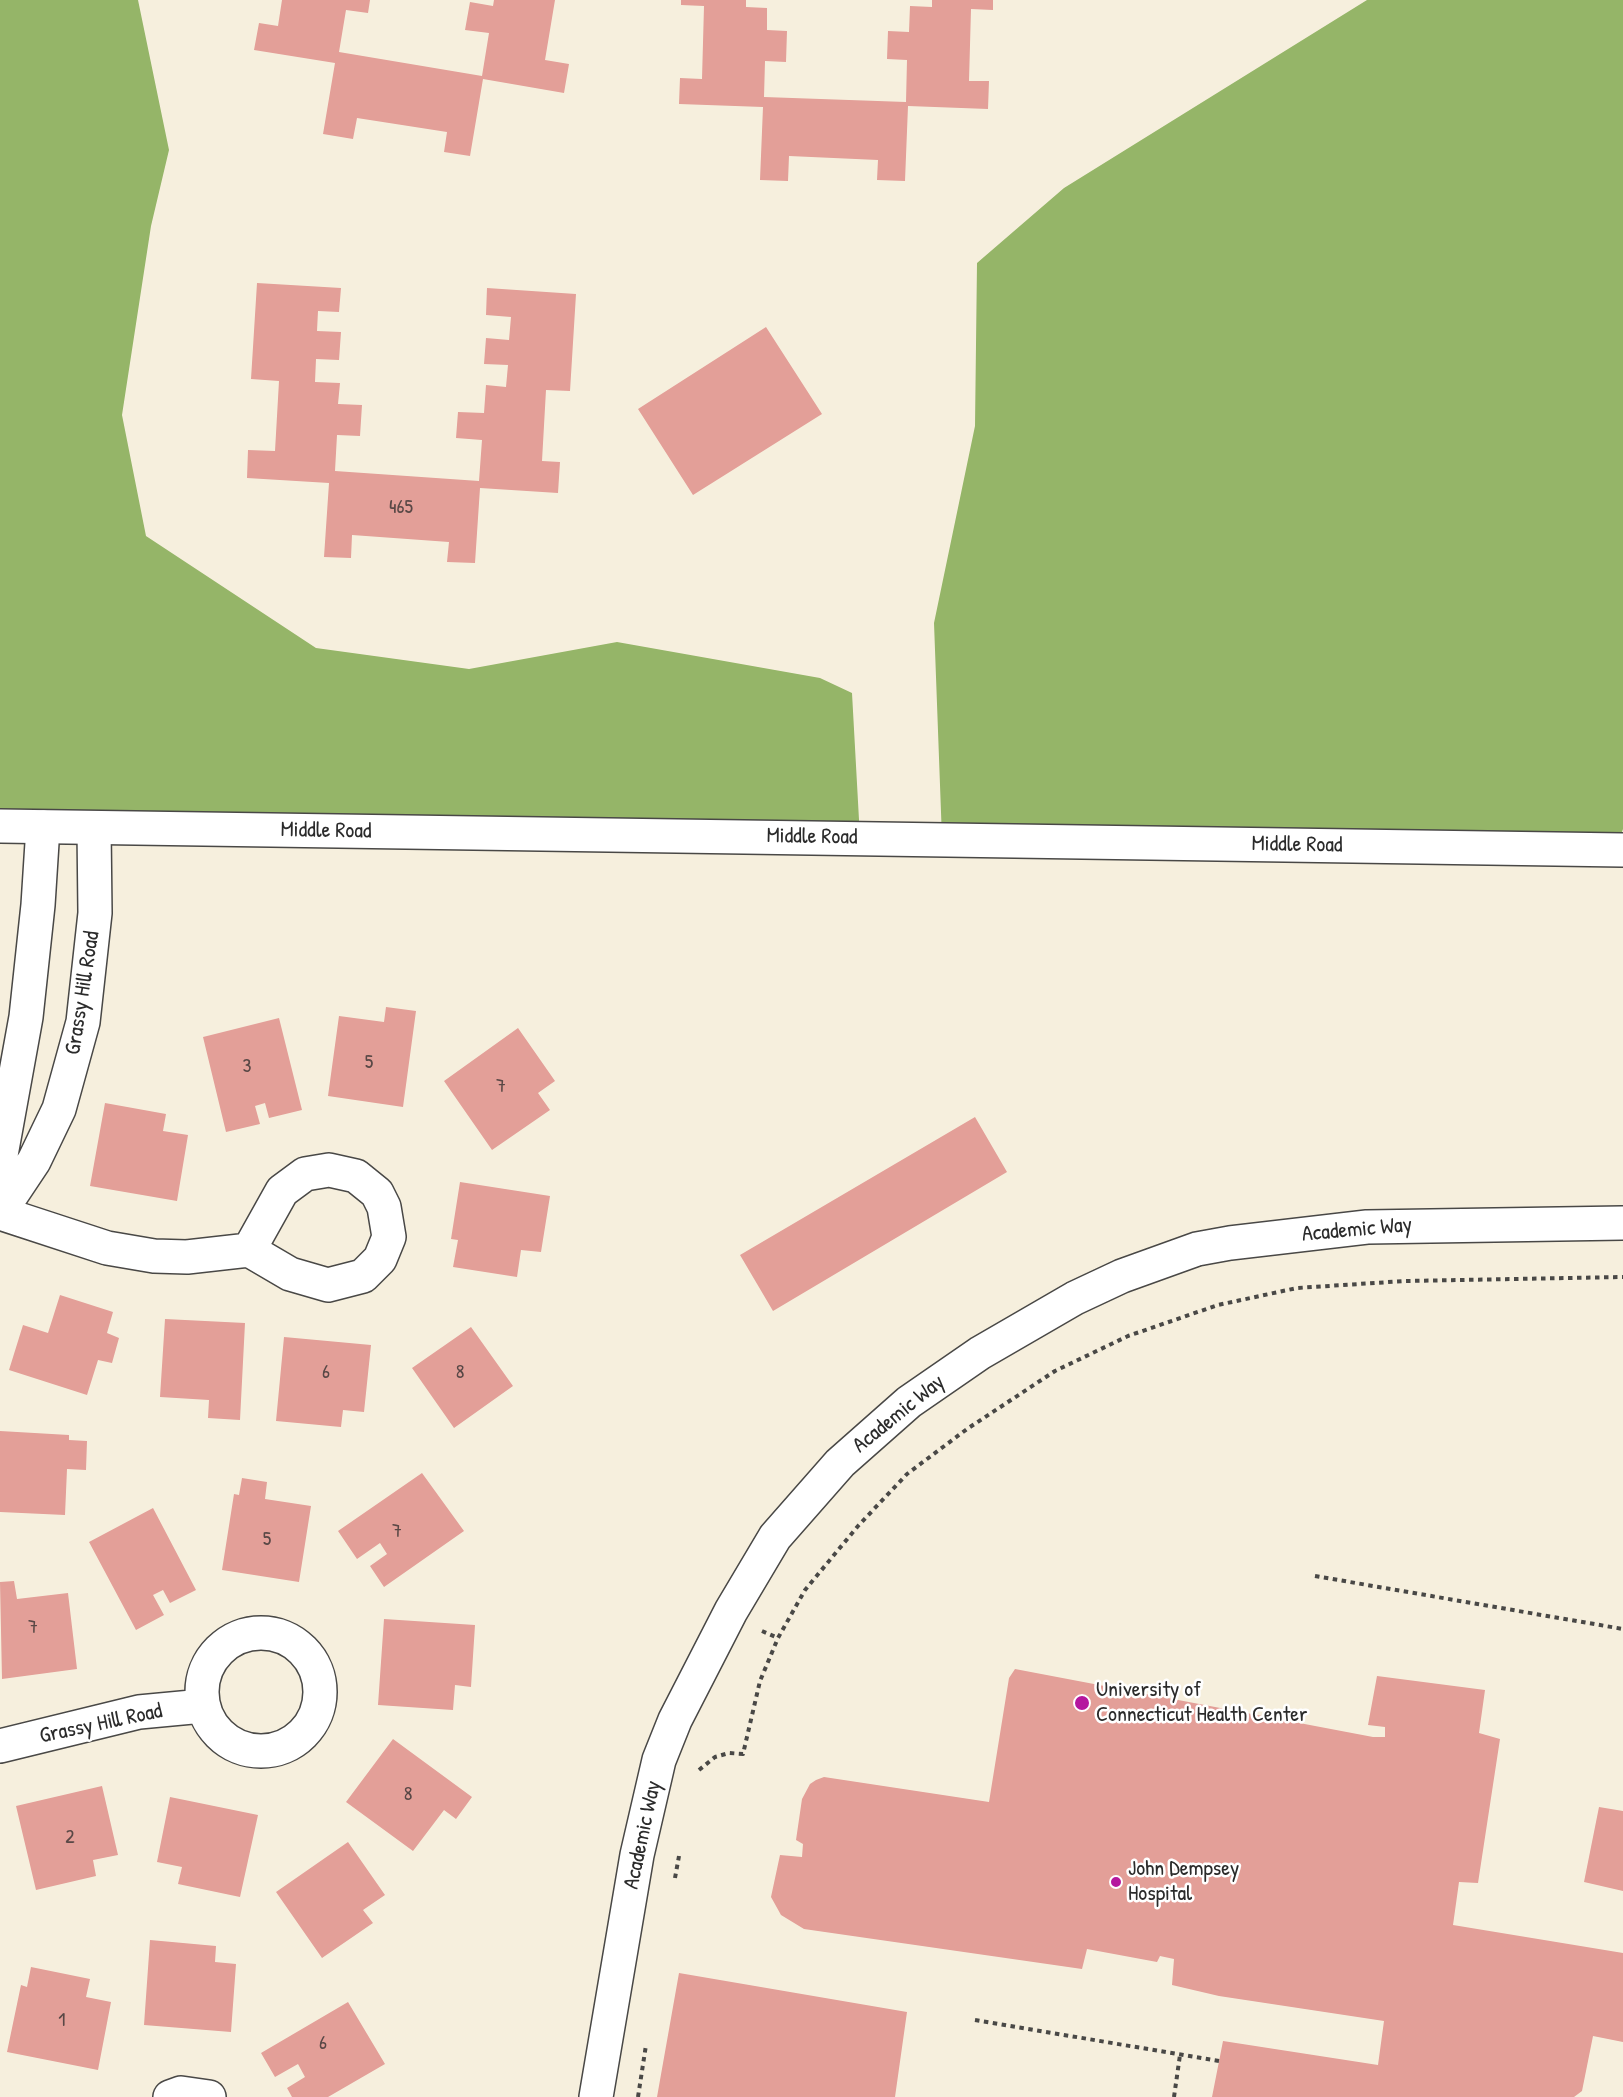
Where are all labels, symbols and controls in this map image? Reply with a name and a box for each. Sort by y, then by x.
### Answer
house number: 465 [389,496,413,520]
street label: Middle Road [280,817,372,845]
street label: Middle Road [766,823,858,851]
street label: Middle Road [1251,831,1343,859]
street label: Grassy Hill Road [60,929,106,1057]
house number: 5 [365,1051,373,1075]
house number: 3 [243,1055,251,1079]
house number: 7 [496,1075,506,1099]
street label: Academic Way [1301,1212,1413,1248]
house number: 6 [322,1361,330,1385]
house number: 8 [456,1361,464,1385]
street label: Academic Way [848,1369,950,1459]
house number: 7 [392,1520,402,1544]
house number: 5 [263,1528,271,1552]
house number: 7 [28,1616,38,1640]
place label: University of Connecticut Health Center [1096,1677,1308,1729]
marker: University of Connecticut Health Center [1073,1694,1091,1712]
street label: Grassy Hill Road [37,1698,165,1750]
street label: Academic Way [619,1778,667,1892]
house number: 8 [404,1783,412,1807]
house number: 2 [65,1826,75,1850]
place label: John Dempsey Hospital [1128,1856,1239,1908]
marker: John Dempsey Hospital [1109,1875,1123,1889]
house number: 1 [58,2009,66,2033]
house number: 6 [319,2032,327,2056]

